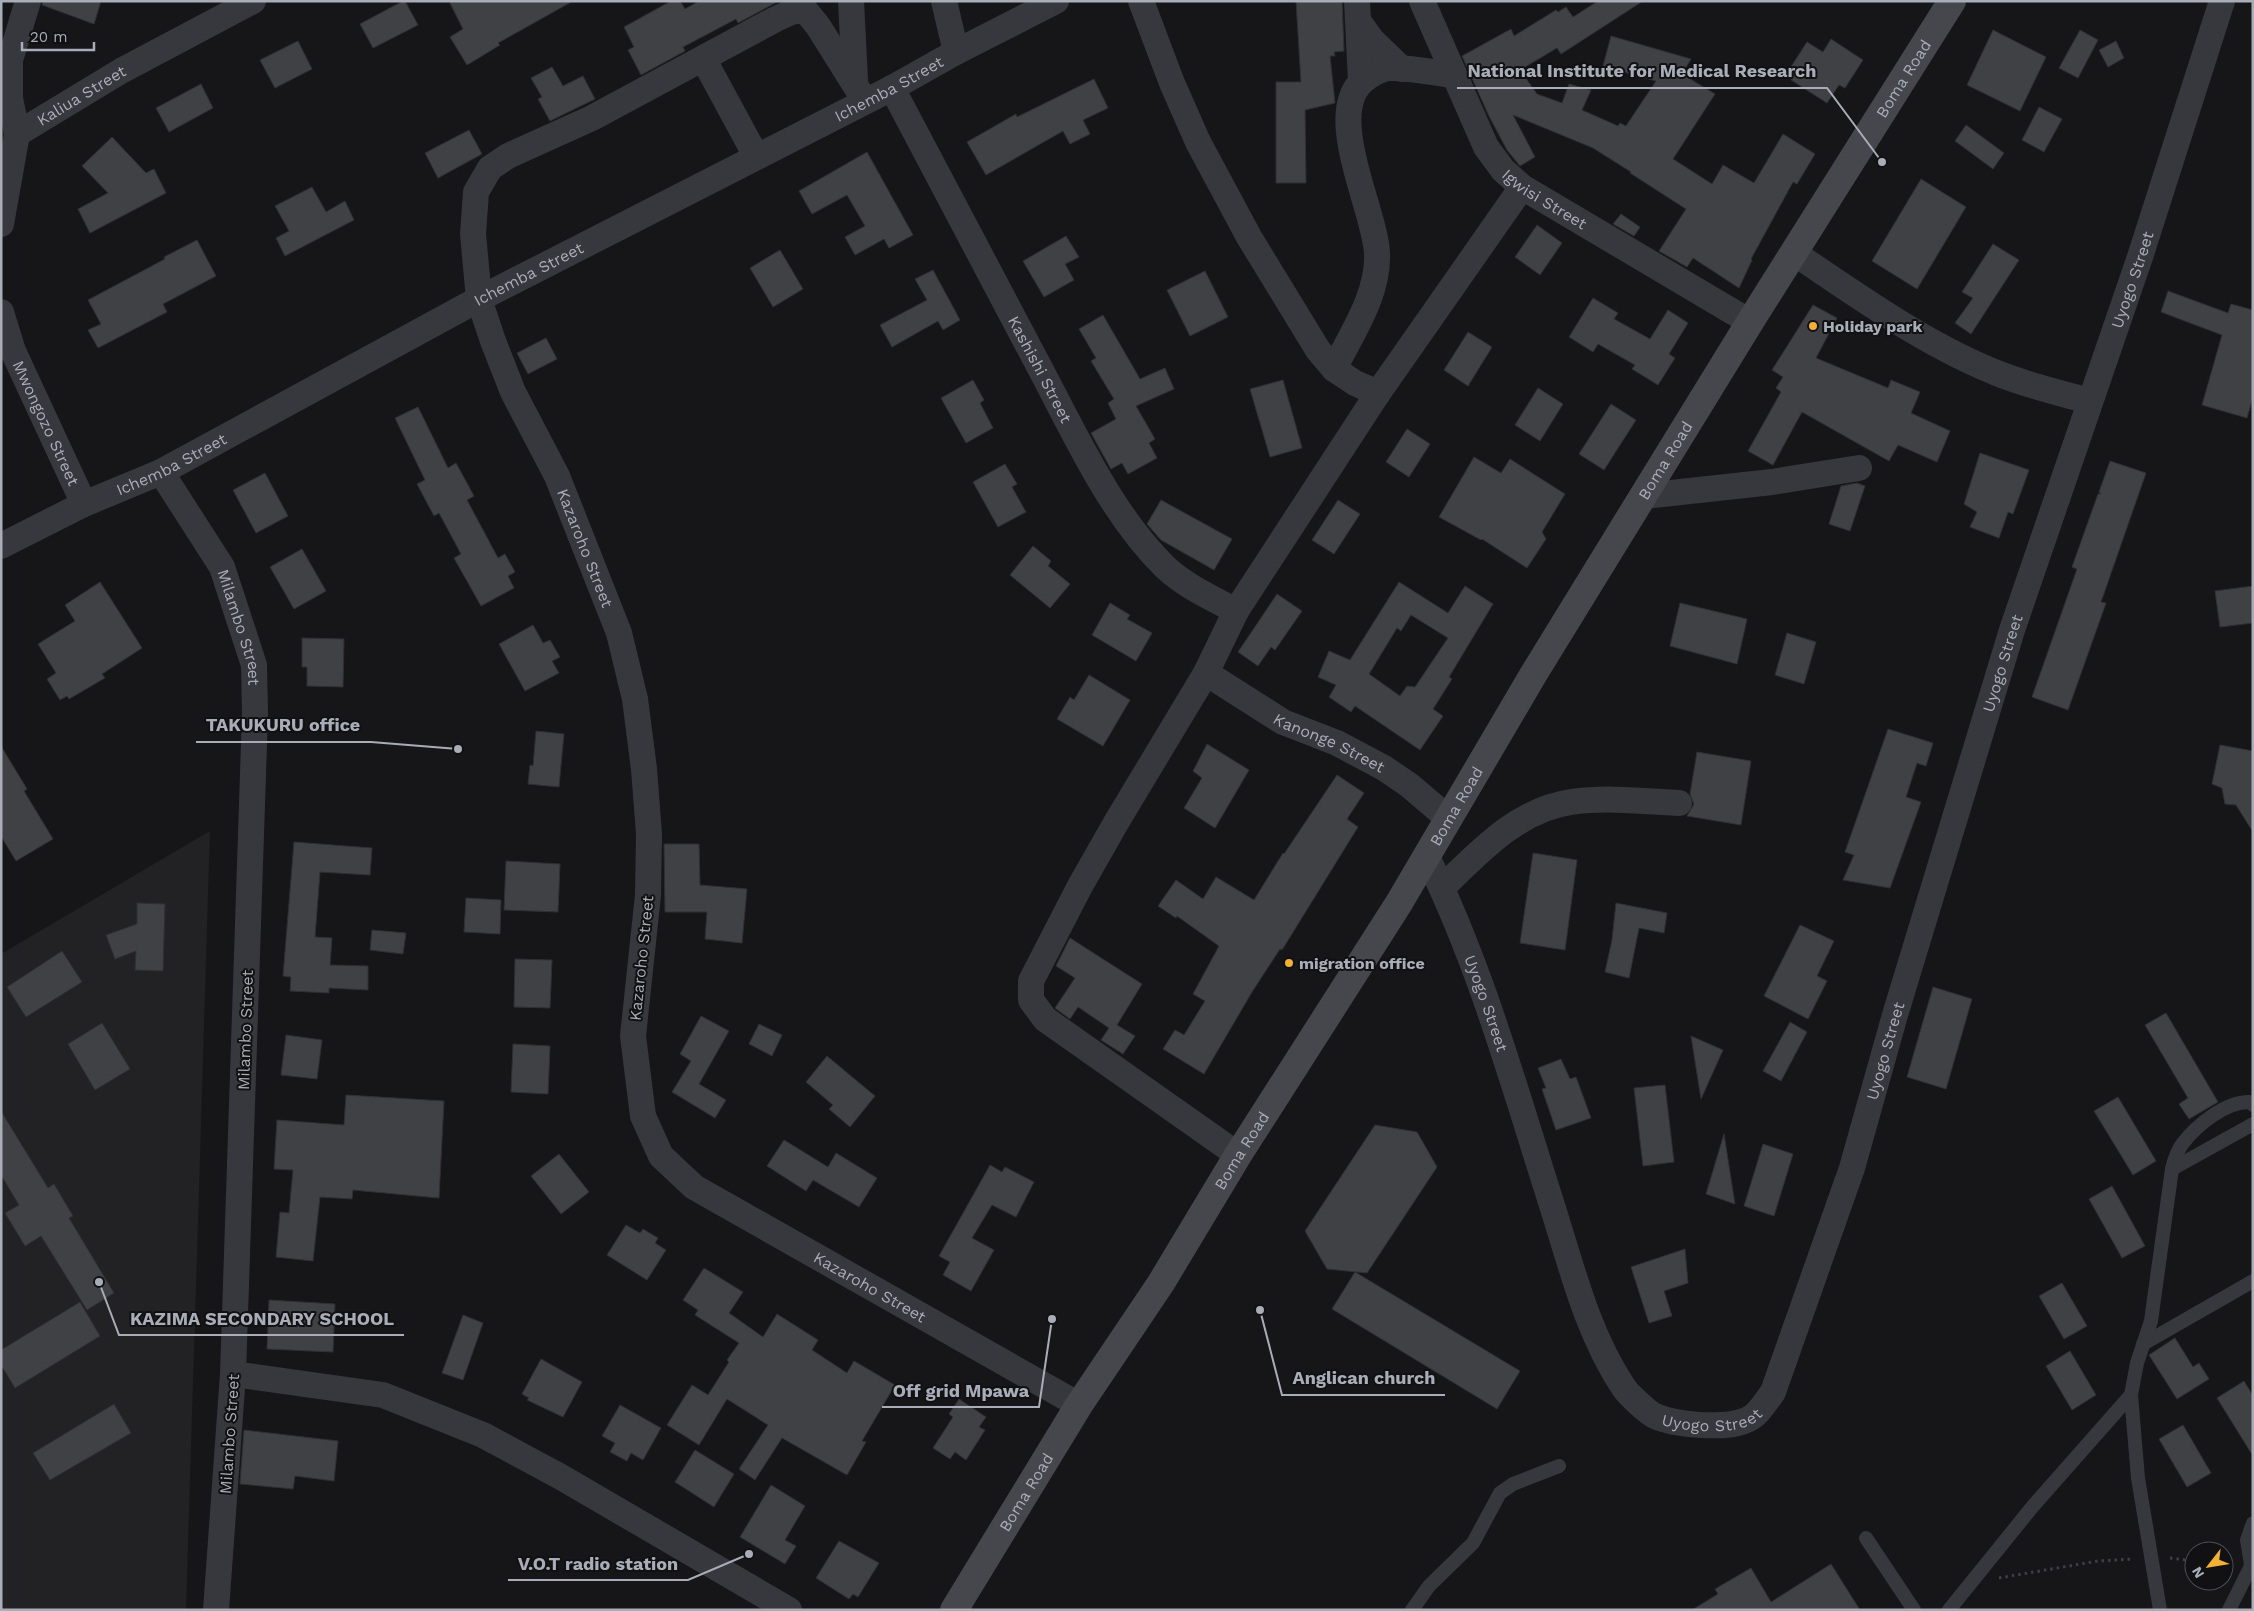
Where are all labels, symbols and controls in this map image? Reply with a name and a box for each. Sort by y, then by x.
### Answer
scale bar [22,20,95,52]
text: 20 m [30,28,68,46]
street label: Boma Road [1872,36,1935,121]
street label: Ichemba Street [831,52,947,126]
callout: National Institute for Medical Research [1457,55,1827,88]
text: National Institute for Medical Research [1468,60,1816,81]
street label: Kaliua Street [33,61,129,130]
street label: Igwisi Street [1498,165,1590,233]
street label: Uyogo Street [2107,229,2158,331]
street label: Ichemba Street [471,238,587,310]
street label: Kashishi Street [1004,313,1076,426]
place label: Holiday park [1823,317,1922,336]
marker: Holiday park [1807,320,1819,332]
street label: Mwongozo Street [9,357,83,489]
street label: Boma Road [1634,418,1697,503]
street label: Ichemba Street [114,429,230,500]
street label: Kazaroho Street [553,486,617,611]
street label: Milambo Street [213,567,264,686]
street label: Uyogo Street [1979,612,2027,714]
callout: TAKUKURU office [196,709,371,742]
street label: Kanonge Street [1270,709,1388,777]
text: TAKUKURU office [206,714,360,735]
street label: Boma Road [1426,763,1487,849]
street label: Kazaroho Street [625,894,658,1022]
street label: Uyogo Street [1460,952,1512,1054]
place label: migration office [1299,954,1425,973]
marker: migration office [1283,957,1295,969]
street label: Milambo Street [234,969,257,1090]
street label: Uyogo Street [1863,999,1909,1102]
street label: Boma Road [1210,1108,1273,1193]
street label: Kazaroho Street [810,1248,930,1327]
callout: KAZIMA SECONDARY SCHOOL [119,1302,404,1335]
text: KAZIMA SECONDARY SCHOOL [130,1308,394,1329]
callout: Anglican church [1282,1362,1445,1395]
text: Anglican church [1293,1367,1435,1388]
street label: Milambo Street [216,1373,243,1495]
callout: Off grid Mpawa [882,1374,1039,1407]
text: Off grid Mpawa [893,1380,1030,1401]
street label: Uyogo Street [1660,1404,1766,1435]
street label: Boma Road [995,1450,1057,1535]
north arrow [2184,1541,2234,1591]
callout: V.O.T radio station [508,1547,688,1580]
text: V.O.T radio station [518,1553,678,1574]
text: N [2188,1564,2207,1581]

